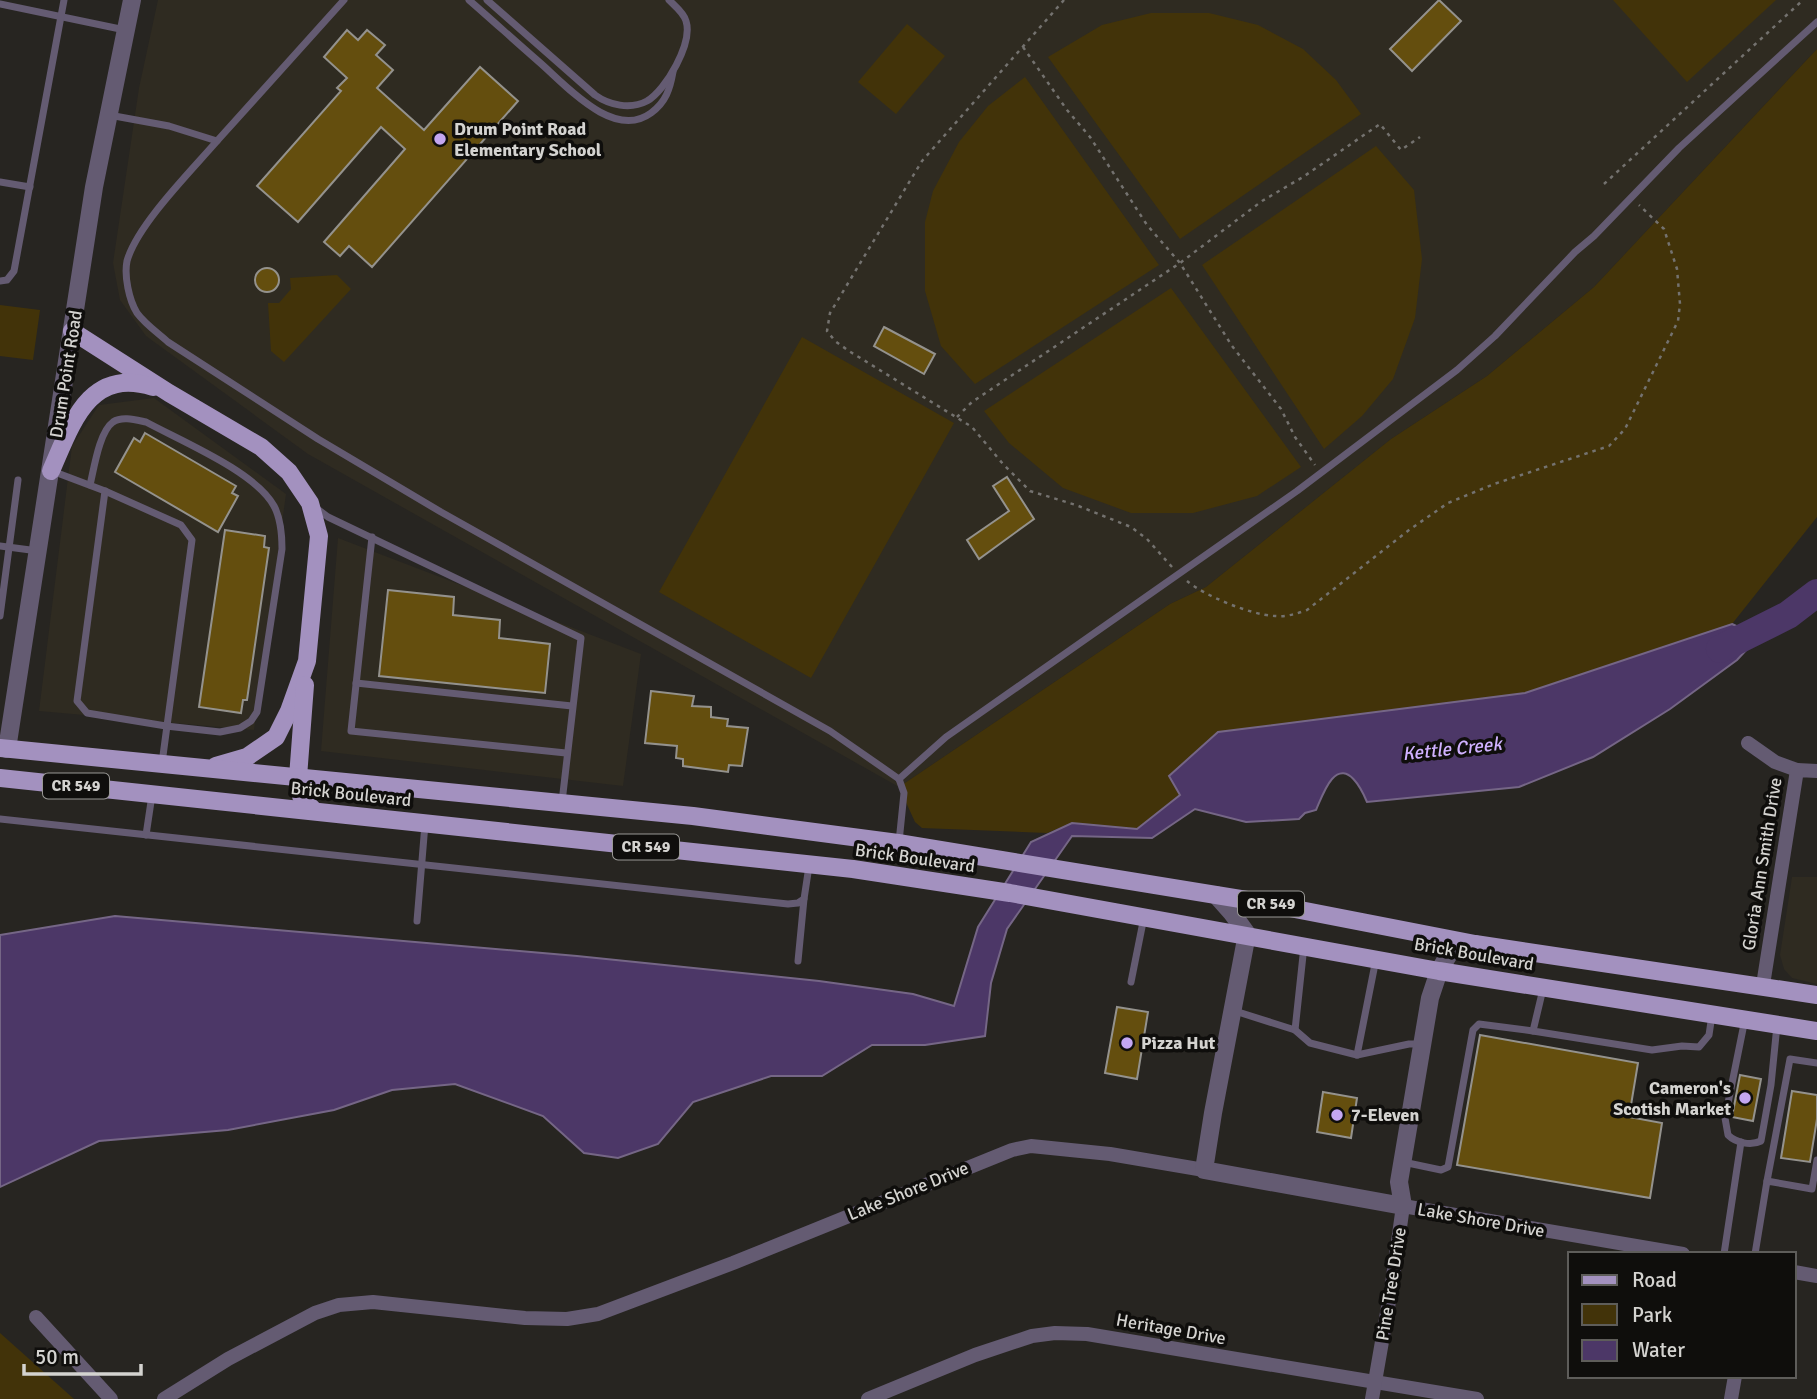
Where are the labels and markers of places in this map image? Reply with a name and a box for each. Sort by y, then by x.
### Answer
place label: Drum Point Road Elementary School [454,118,602,161]
marker: Drum Point Road Elementary School [432,131,448,147]
place label: Pizza Hut [1141,1032,1216,1054]
marker: Pizza Hut [1119,1035,1135,1051]
place label: Cameron's Scotish Market [1613,1077,1731,1120]
marker: Cameron's Scotish Market [1737,1090,1753,1106]
place label: 7-Eleven [1351,1104,1419,1126]
marker: 7-Eleven [1329,1107,1345,1123]

